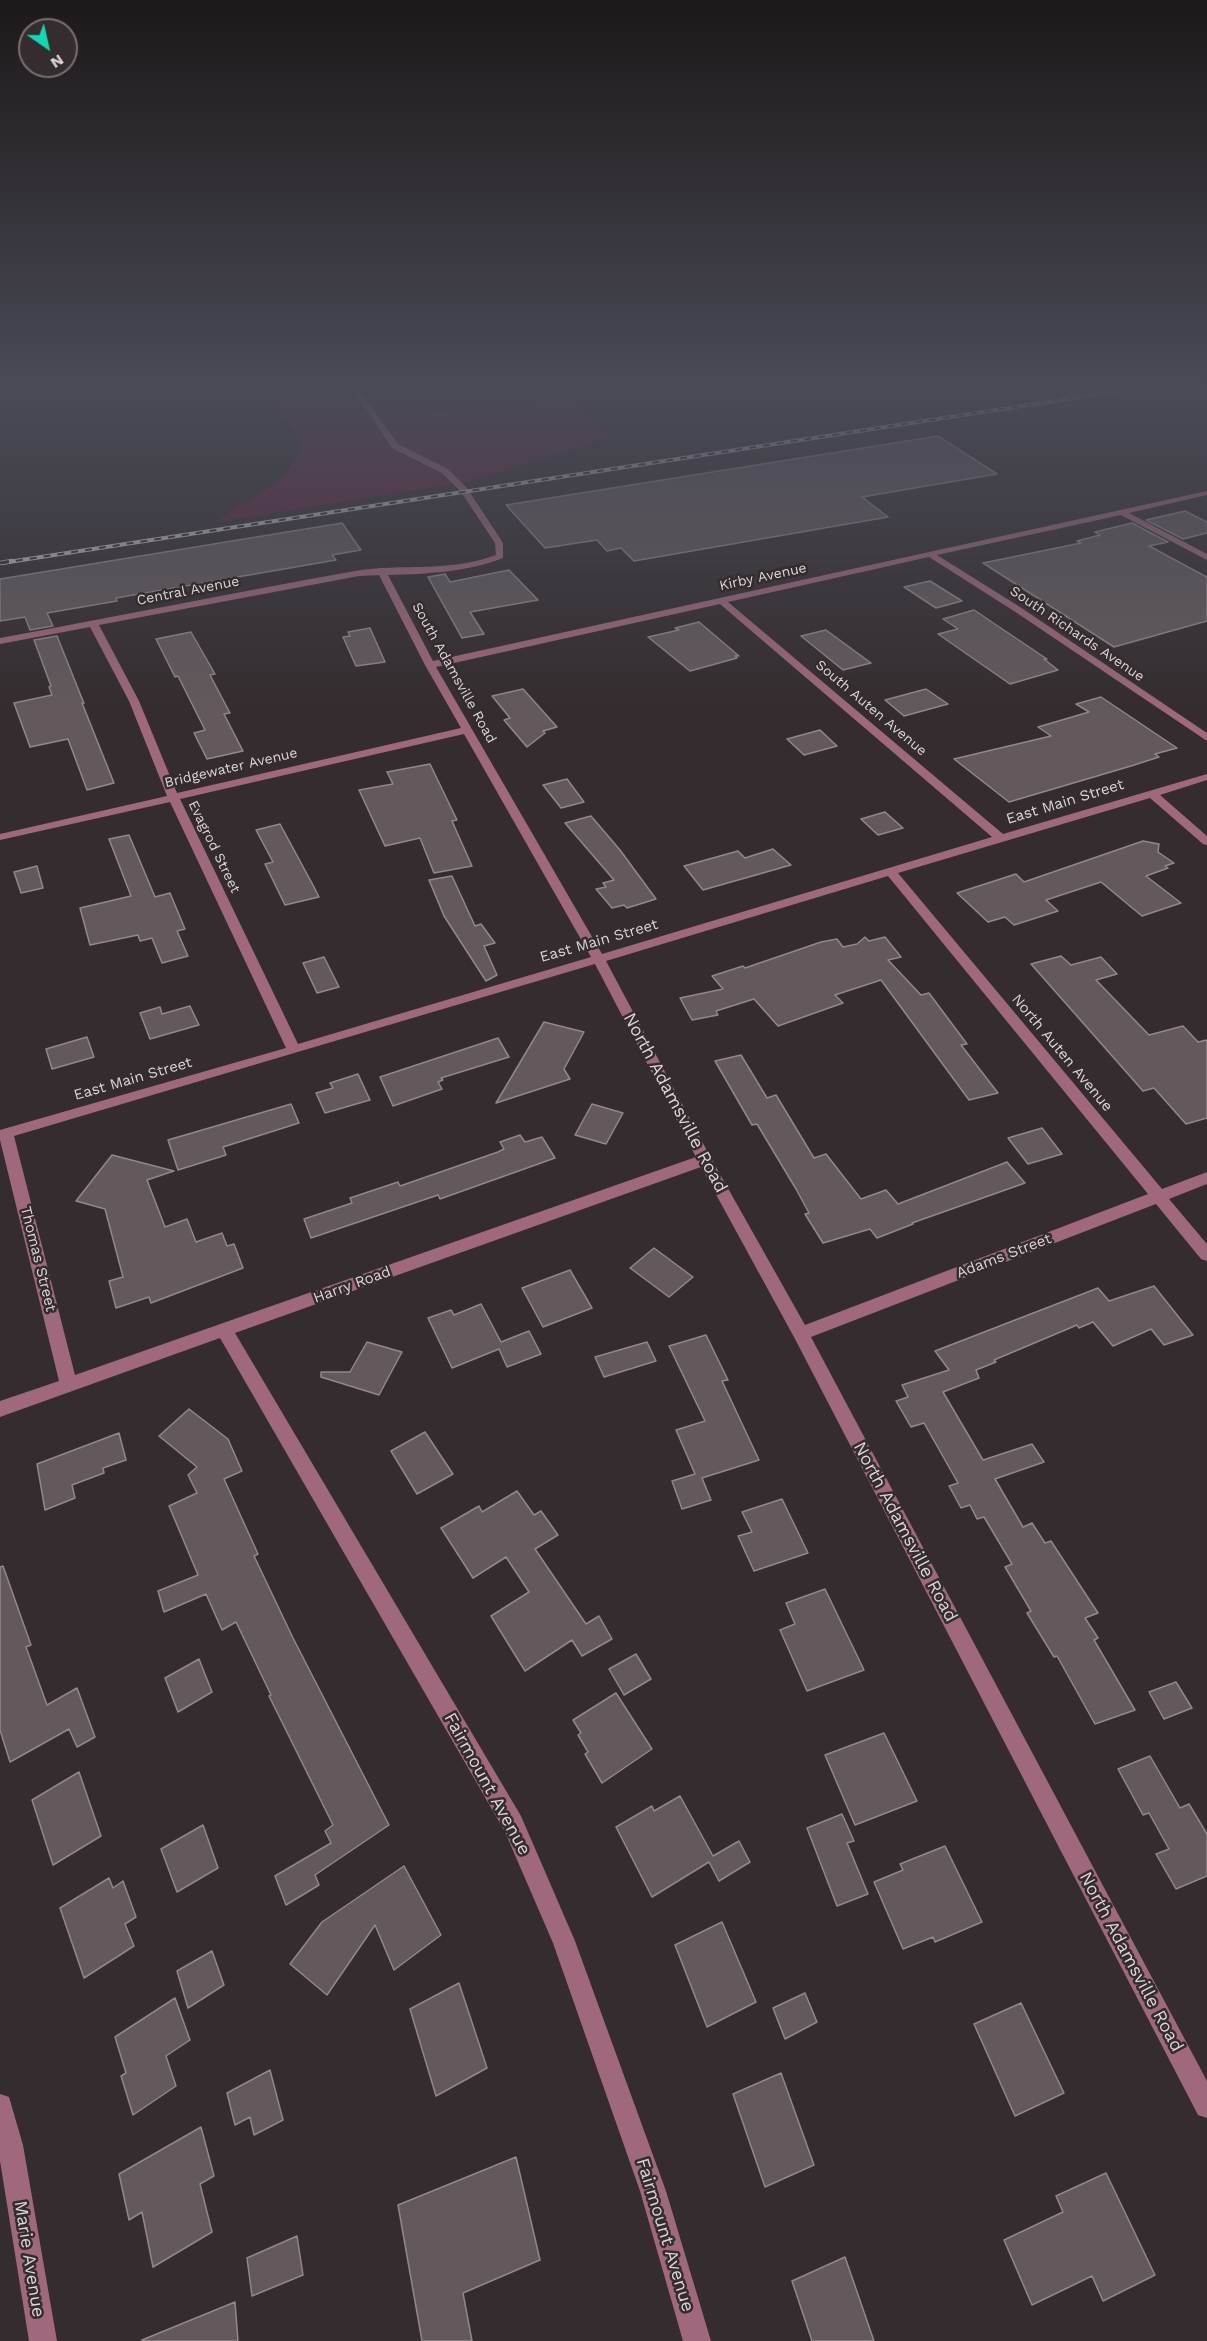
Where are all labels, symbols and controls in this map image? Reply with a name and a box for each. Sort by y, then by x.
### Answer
north arrow [18,18,78,78]
text: N [47,50,67,73]
street label: Kirby Avenue [718,560,808,594]
street label: Central Avenue [135,573,241,609]
street label: South Richards Avenue [1007,583,1147,685]
street label: South Adamsville Road [408,600,500,746]
street label: South Auten Avenue [812,657,930,759]
street label: Bridgewater Avenue [163,745,299,791]
street label: East Main Street [1004,776,1126,828]
street label: Evagrod Street [184,798,244,896]
street label: East Main Street [538,916,660,966]
street label: North Auten Avenue [1008,991,1116,1115]
street label: North Adamsville Road [618,1009,732,1197]
street label: East Main Street [72,1054,194,1104]
street label: Thomas Street [16,1204,60,1314]
street label: Adams Street [954,1230,1054,1282]
street label: Harry Road [311,1263,393,1307]
street label: North Adamsville Road [848,1438,962,1626]
street label: Fairmount Avenue [439,1709,535,1859]
street label: North Adamsville Road [1074,1868,1188,2056]
street label: Fairmount Avenue [631,2155,699,2315]
street label: Marie Avenue [9,2199,49,2319]

